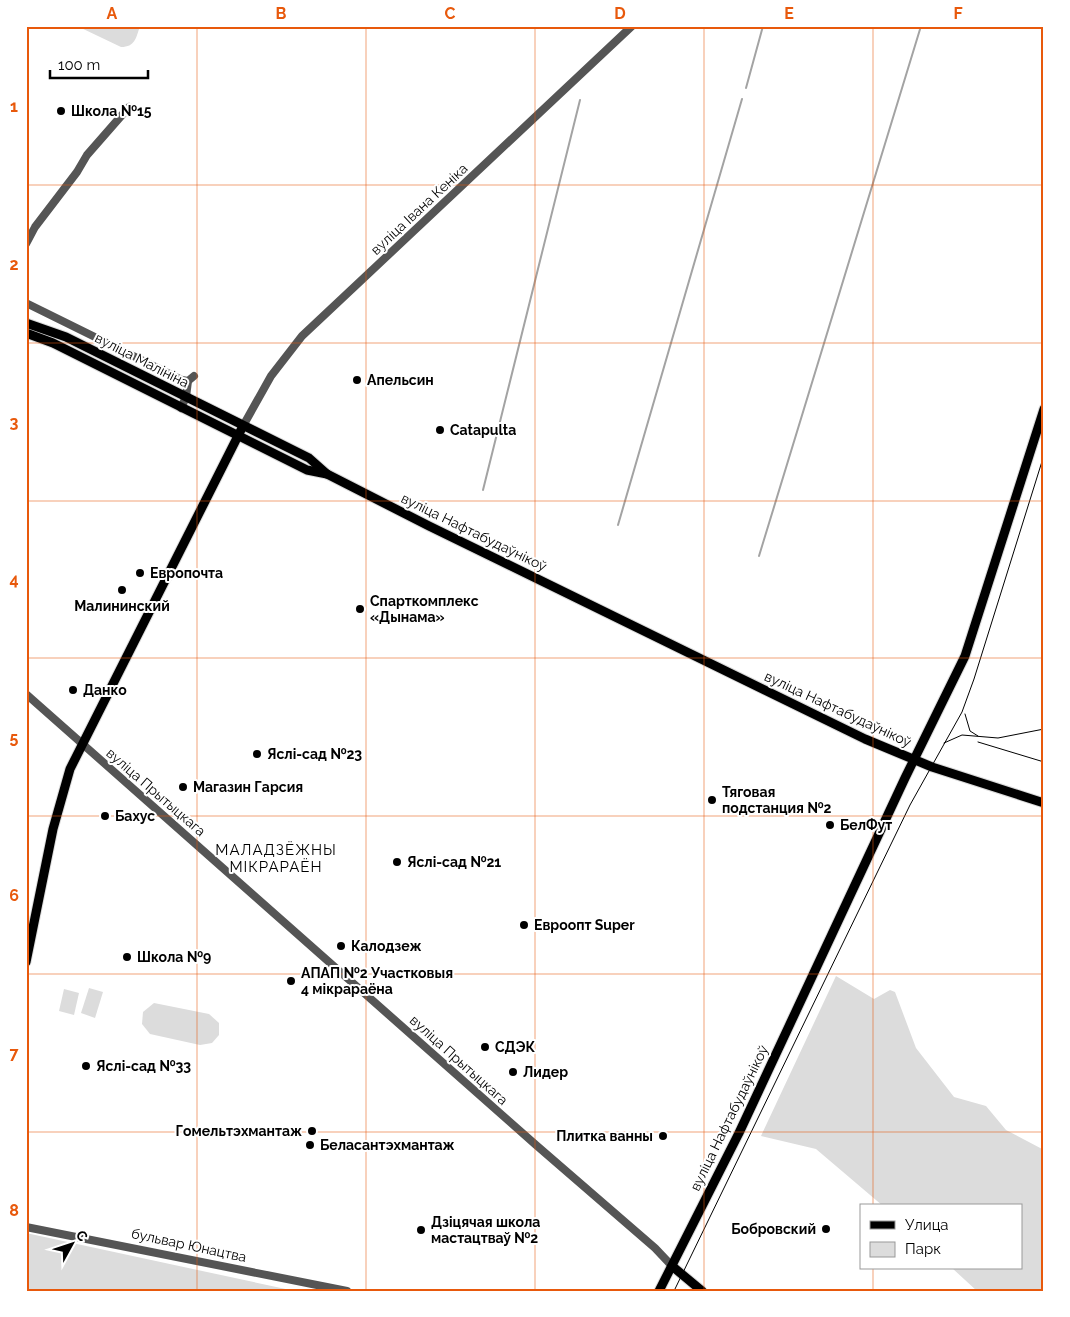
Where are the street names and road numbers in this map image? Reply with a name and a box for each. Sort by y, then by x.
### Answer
street label: вуліца Івана Кеніка [367,160,471,258]
street label: вуліца Малініна [92,329,192,391]
street label: вуліца Нафтабудаўнікоў [399,490,550,574]
street label: вуліца Нафтабудаўнікоў [762,668,914,750]
street label: вуліца Прытыцкага [103,745,209,839]
street label: вуліца Прытыцкага [407,1012,511,1108]
street label: вуліца Нафтабудаўнікоў [687,1042,771,1193]
street label: бульвар Юнацтва [130,1225,248,1265]

